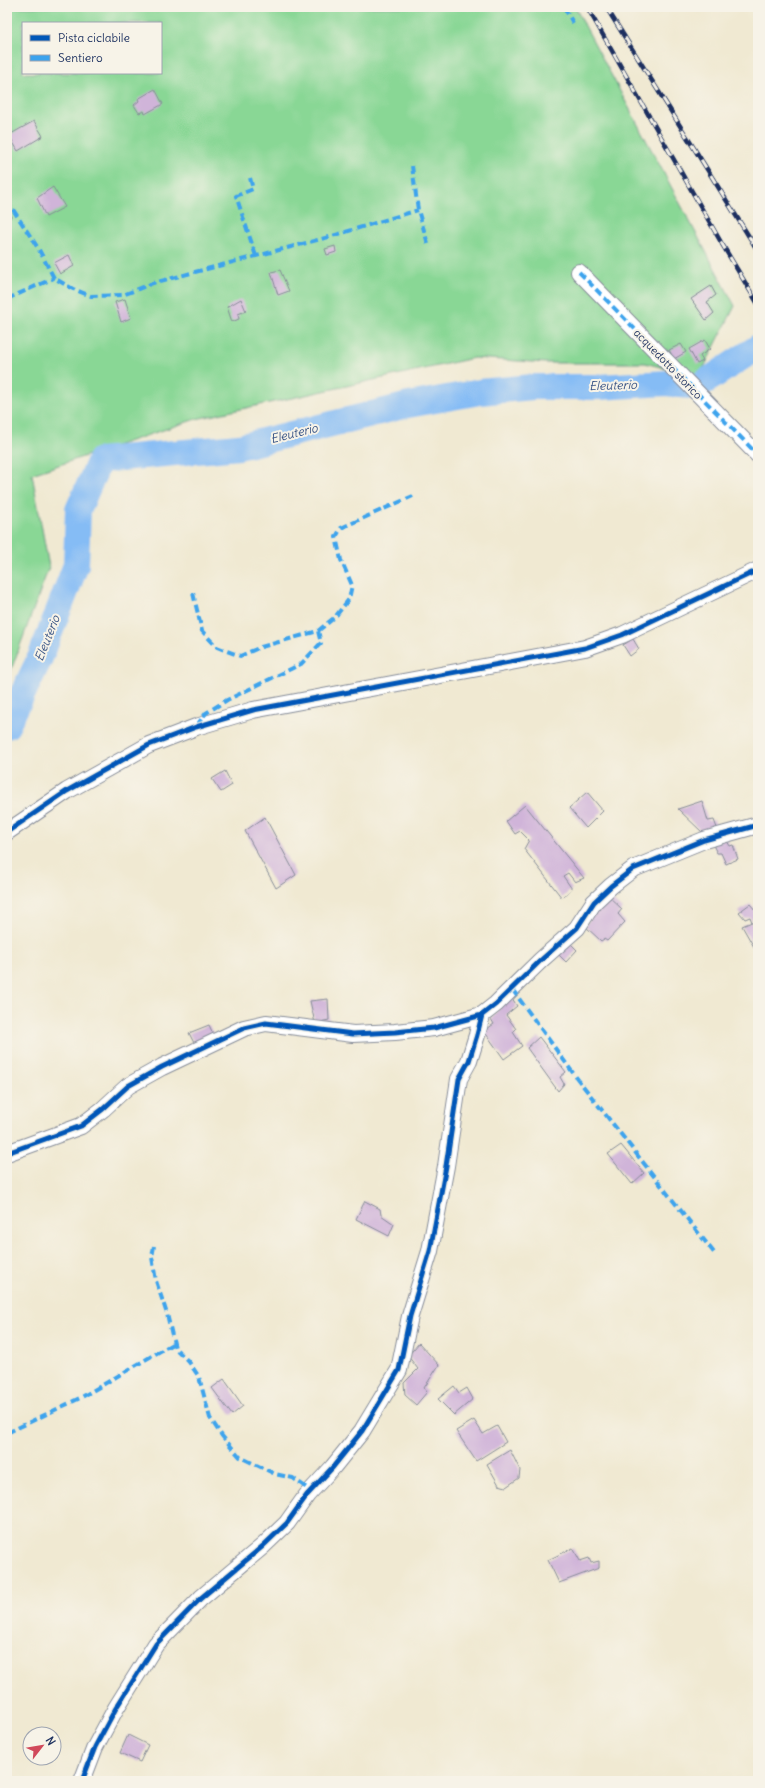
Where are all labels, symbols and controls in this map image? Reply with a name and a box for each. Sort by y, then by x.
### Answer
legend [22,22,162,74]
text: Pista ciclabile [58,30,130,45]
text: Sentiero [58,50,103,65]
street label: acquedotto storico [631,326,705,402]
water label: Eleuterio [589,377,638,393]
water label: Eleuterio [269,420,320,446]
water label: Eleuterio [31,612,63,663]
north arrow [22,1726,62,1766]
text: N [43,1734,59,1748]

